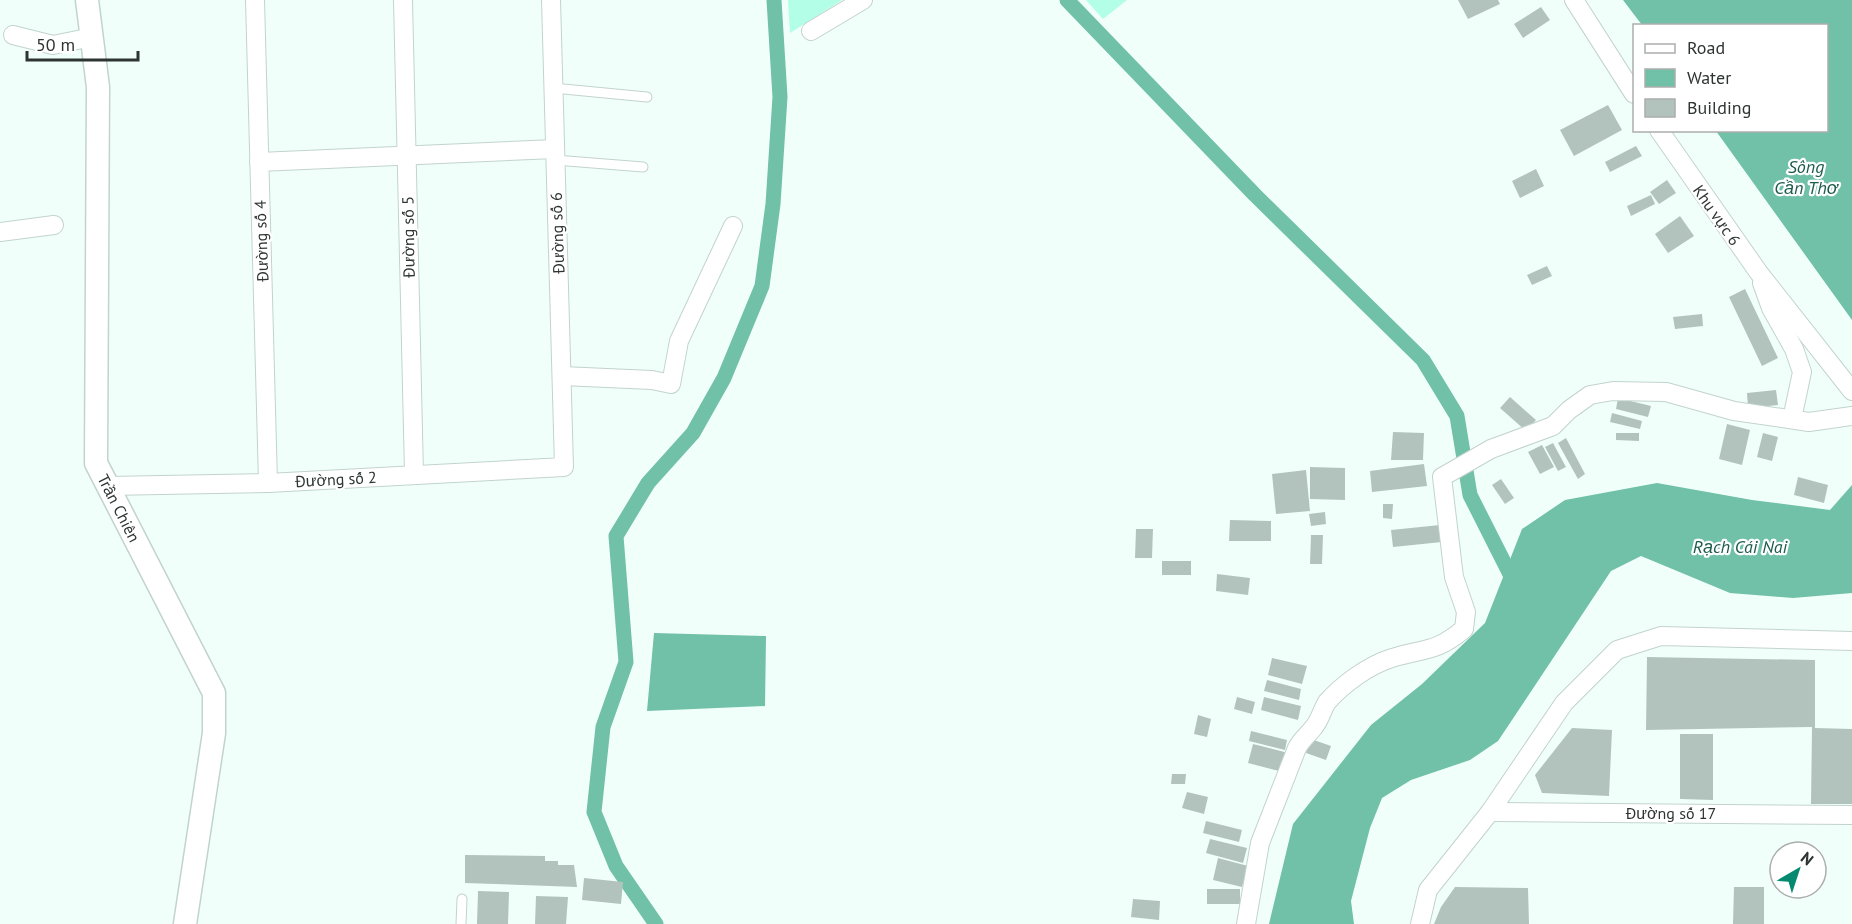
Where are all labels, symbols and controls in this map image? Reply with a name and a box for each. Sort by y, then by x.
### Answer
scale bar [27,24,138,62]
legend [1633,24,1828,132]
text: 50 m [36,33,75,56]
text: Road [1687,36,1725,59]
text: Water [1687,66,1731,89]
text: Building [1687,96,1751,119]
water label: Sông Cần Thơ [1774,155,1840,199]
street label: Khu vực 6 [1689,181,1745,249]
street label: Đường số 6 [546,192,568,275]
street label: Đường số 5 [397,196,419,279]
street label: Đường số 4 [250,200,272,283]
street label: Đường số 2 [294,467,377,491]
street label: Trần Chiên [93,471,145,545]
water label: Rạch Cái Nai [1693,535,1789,558]
street label: Đường số 17 [1625,803,1716,823]
north arrow [1768,840,1828,900]
text: N [1797,847,1818,869]

